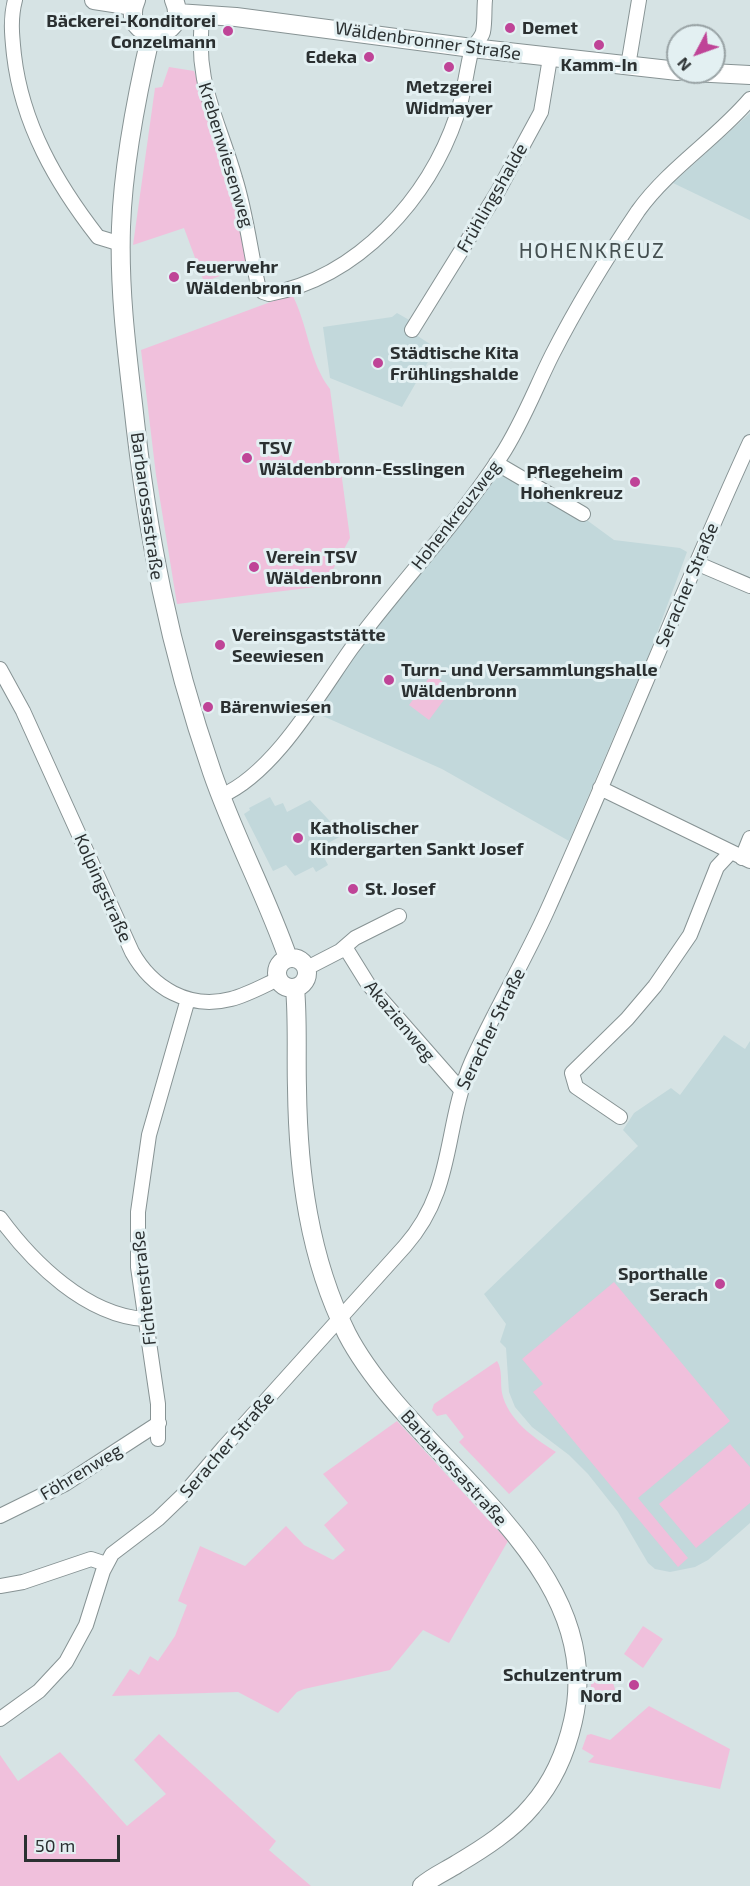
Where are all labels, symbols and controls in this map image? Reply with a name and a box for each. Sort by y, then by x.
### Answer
place label: Bäckerei-Konditorei Conzelmann [46,10,216,52]
street label: Wäldenbronner Straße [334,17,522,65]
place label: Demet [522,17,578,39]
marker: Demet [503,21,517,35]
marker: Bäckerei-Konditorei Conzelmann [221,24,235,38]
north arrow [666,24,726,84]
marker: Kamm-In [592,38,606,52]
place label: Edeka [305,46,357,68]
marker: Edeka [362,50,376,64]
place label: Kamm-In [561,54,637,76]
text: N [673,54,695,75]
marker: Metzgerei Widmayer [442,60,456,74]
place label: Metzgerei Widmayer [405,76,493,118]
street label: Krebenwiesenweg [194,80,258,230]
street label: Frühlingshalde [452,140,532,256]
district label: HOHENKREUZ [519,238,665,264]
place label: Feuerwehr Wäldenbronn [186,256,302,298]
marker: Feuerwehr Wäldenbronn [167,270,181,284]
place label: Städtische Kita Frühlingshalde [390,342,519,385]
marker: Städtische Kita Frühlingshalde [371,356,385,370]
street label: Barbarossastraße [126,431,168,581]
place label: TSV Wäldenbronn-Esslingen [259,437,465,480]
marker: TSV Wäldenbronn-Esslingen [240,451,254,465]
street label: Hohenkreuzweg [407,456,505,574]
place label: Pflegeheim Hohenkreuz [520,461,623,504]
marker: Pflegeheim Hohenkreuz [628,475,642,489]
street label: Seracher Straße [651,520,723,650]
place label: Verein TSV Wäldenbronn [266,546,382,588]
marker: Verein TSV Wäldenbronn [247,560,261,574]
place label: Vereinsgaststätte Seewiesen [232,624,386,666]
marker: Vereinsgaststätte Seewiesen [213,638,227,652]
place label: Turn- und Versammlungshalle Wäldenbronn [401,659,658,702]
marker: Turn- und Versammlungshalle Wäldenbronn [382,673,396,687]
place label: Bärenwiesen [220,696,331,718]
marker: Bärenwiesen [201,700,215,714]
place label: Katholischer Kindergarten Sankt Josef [310,817,524,860]
street label: Kolpingstraße [69,830,137,946]
marker: Katholischer Kindergarten Sankt Josef [291,831,305,845]
place label: St. Josef [365,878,435,900]
marker: St. Josef [346,882,360,896]
street label: Seracher Straße [452,965,530,1093]
street label: Akazienweg [360,976,440,1066]
street label: Fichtenstraße [127,1230,161,1346]
place label: Sporthalle Serach [618,1263,708,1306]
marker: Sporthalle Serach [713,1277,727,1291]
street label: Seracher Straße [175,1388,279,1502]
street label: Barbarossastraße [396,1406,512,1530]
street label: Föhrenweg [36,1439,126,1505]
place label: Schulzentrum Nord [503,1664,622,1706]
marker: Schulzentrum Nord [627,1678,641,1692]
scale bar [27,1823,123,1861]
text: 50 m [35,1834,75,1856]

